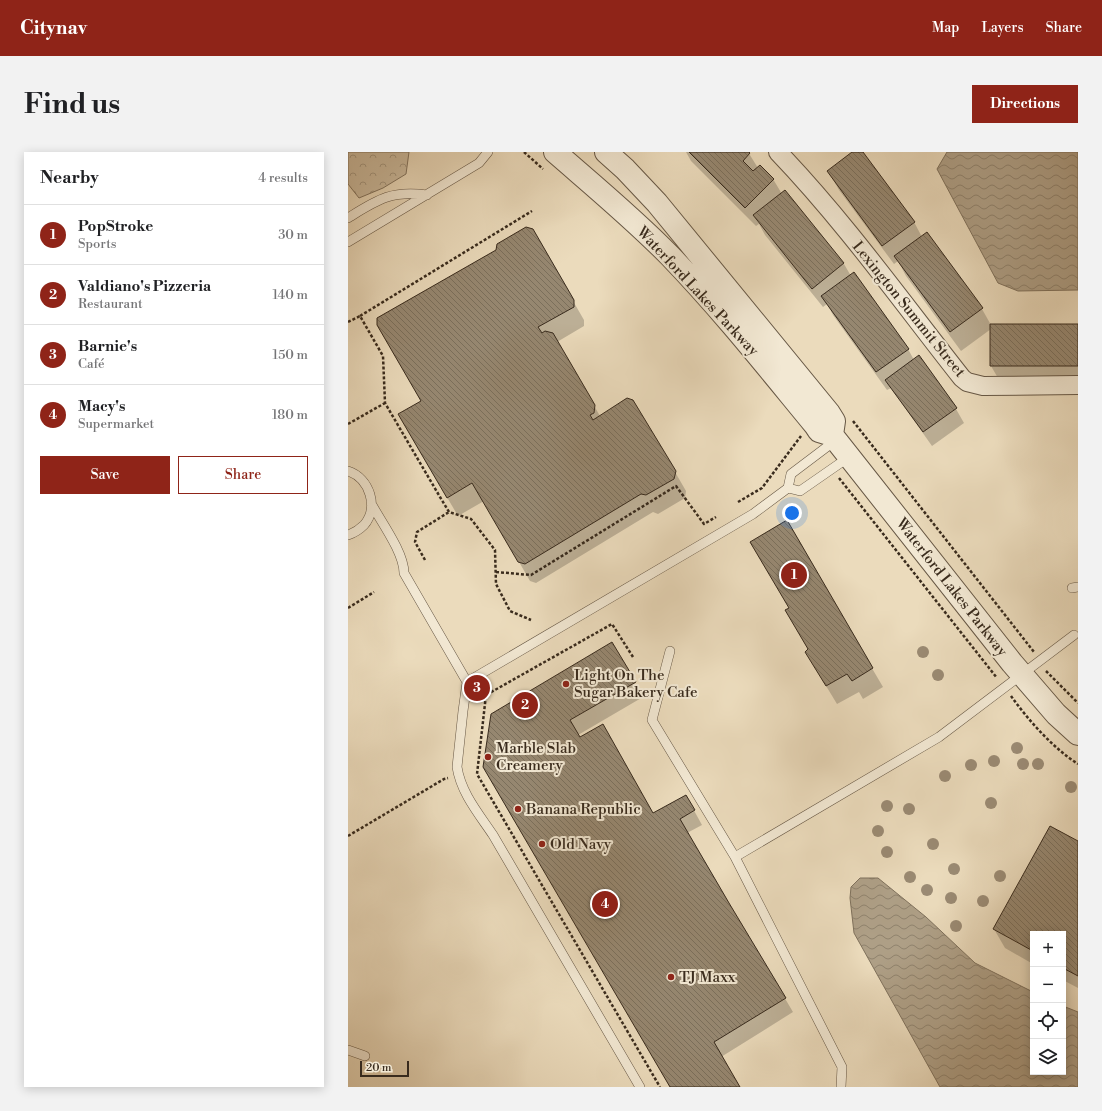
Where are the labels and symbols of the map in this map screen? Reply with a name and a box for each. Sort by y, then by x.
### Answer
street label: Waterford Lakes Parkway [632,222,763,361]
street label: Lexington Summit Street [848,237,970,382]
your location [782,503,802,523]
street label: Waterford Lakes Parkway [891,514,1012,661]
pin: 1 [781,560,807,590]
place label: Light On The Sugar Bakery Cafe [574,666,698,702]
pin: 3 [464,673,490,703]
marker: Light On The Sugar Bakery Cafe [561,679,571,689]
pin: 2 [512,690,538,720]
place label: Marble Slab Creamery [496,739,576,775]
marker: Marble Slab Creamery [483,752,493,762]
place label: Banana Republic [525,800,641,819]
marker: Banana Republic [513,804,523,814]
place label: Old Navy [550,835,612,854]
marker: Old Navy [537,839,547,849]
pin: 4 [592,889,618,919]
place label: TJ Maxx [679,968,736,987]
marker: TJ Maxx [666,972,676,982]
scale bar [360,1059,409,1078]

